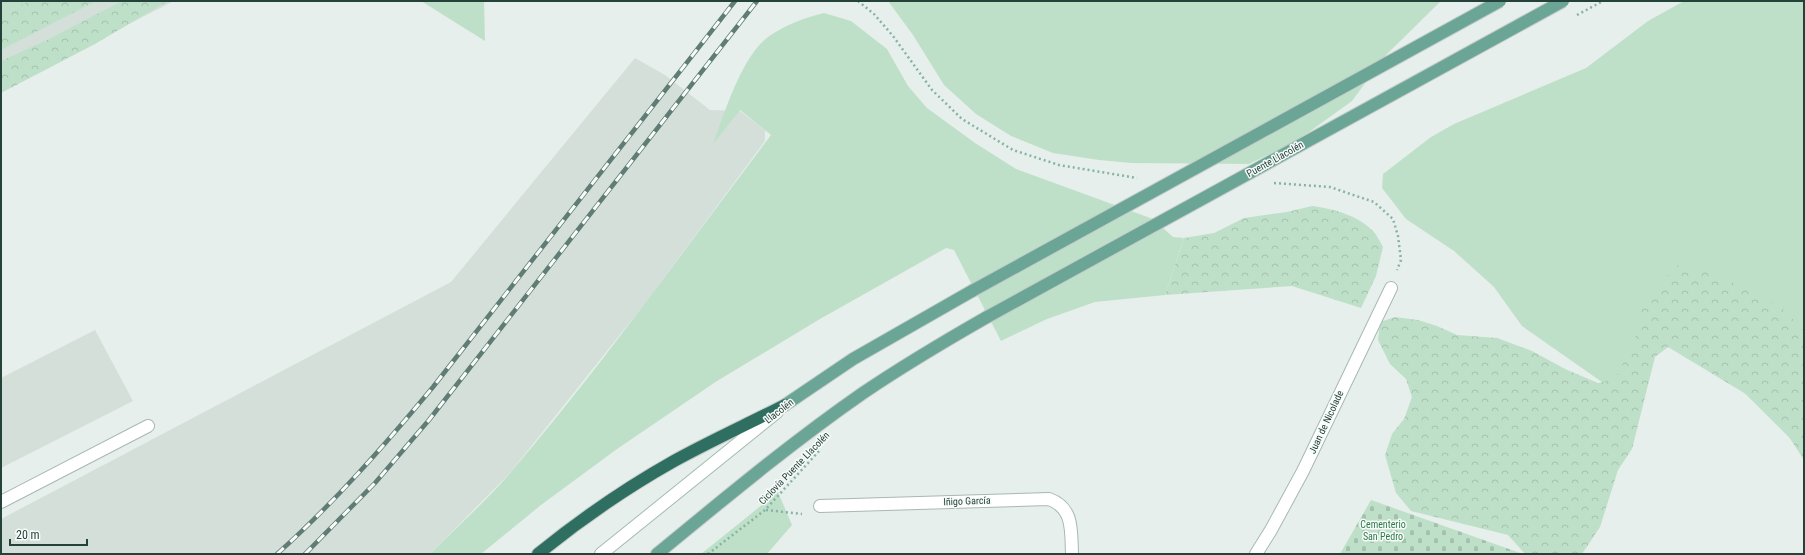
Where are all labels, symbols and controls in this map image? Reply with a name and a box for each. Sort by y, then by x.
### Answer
street label: Puente Llacolén [1245,139,1305,179]
street label: Juan de Nicolade [1307,388,1346,455]
street label: Llacolén [762,396,796,426]
street label: Ciclovía Puente Llacolén [756,429,832,507]
street label: Iñigo García [943,495,991,507]
park label: Cementerio San Pedro [1360,519,1406,542]
scale bar [10,521,87,547]
text: 20 m [16,528,40,542]

